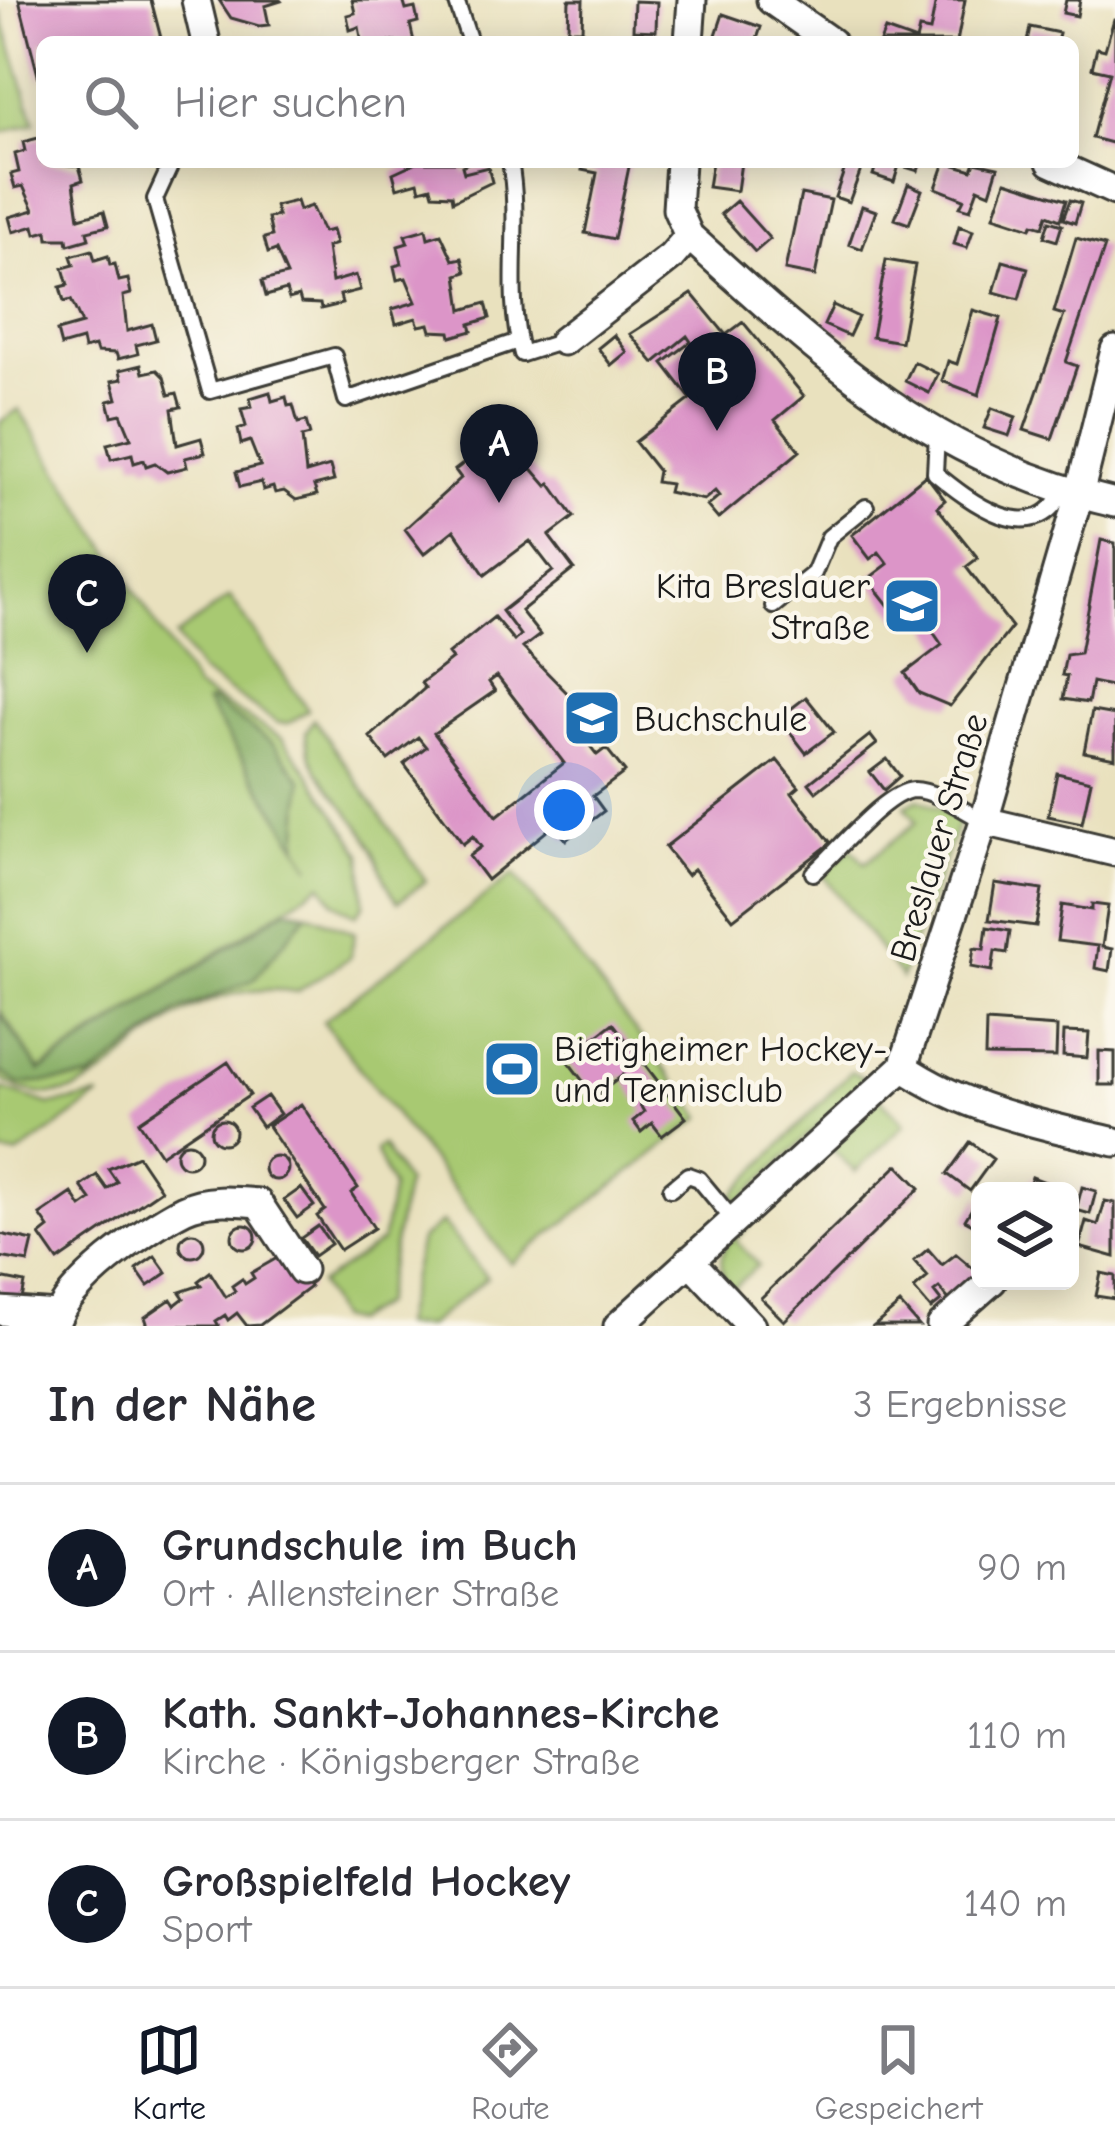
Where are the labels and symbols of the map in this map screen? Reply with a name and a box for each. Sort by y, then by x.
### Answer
pin: B [678,332,756,431]
pin: A [460,404,538,503]
pin: C [48,554,126,653]
place label: Kita Breslauer Straße [656,566,871,648]
school or university icon: Kita Breslauer Straße [881,575,943,637]
school or university icon: Buchschule [561,687,623,749]
place label: Buchschule [634,699,807,740]
street label: Breslauer Straße [882,708,997,967]
your location [534,780,594,840]
place label: Bietigheimer Hockey- und Tennisclub [554,1029,887,1111]
sports icon: Bietigheimer Hockey- und Tennisclub [481,1038,543,1100]

